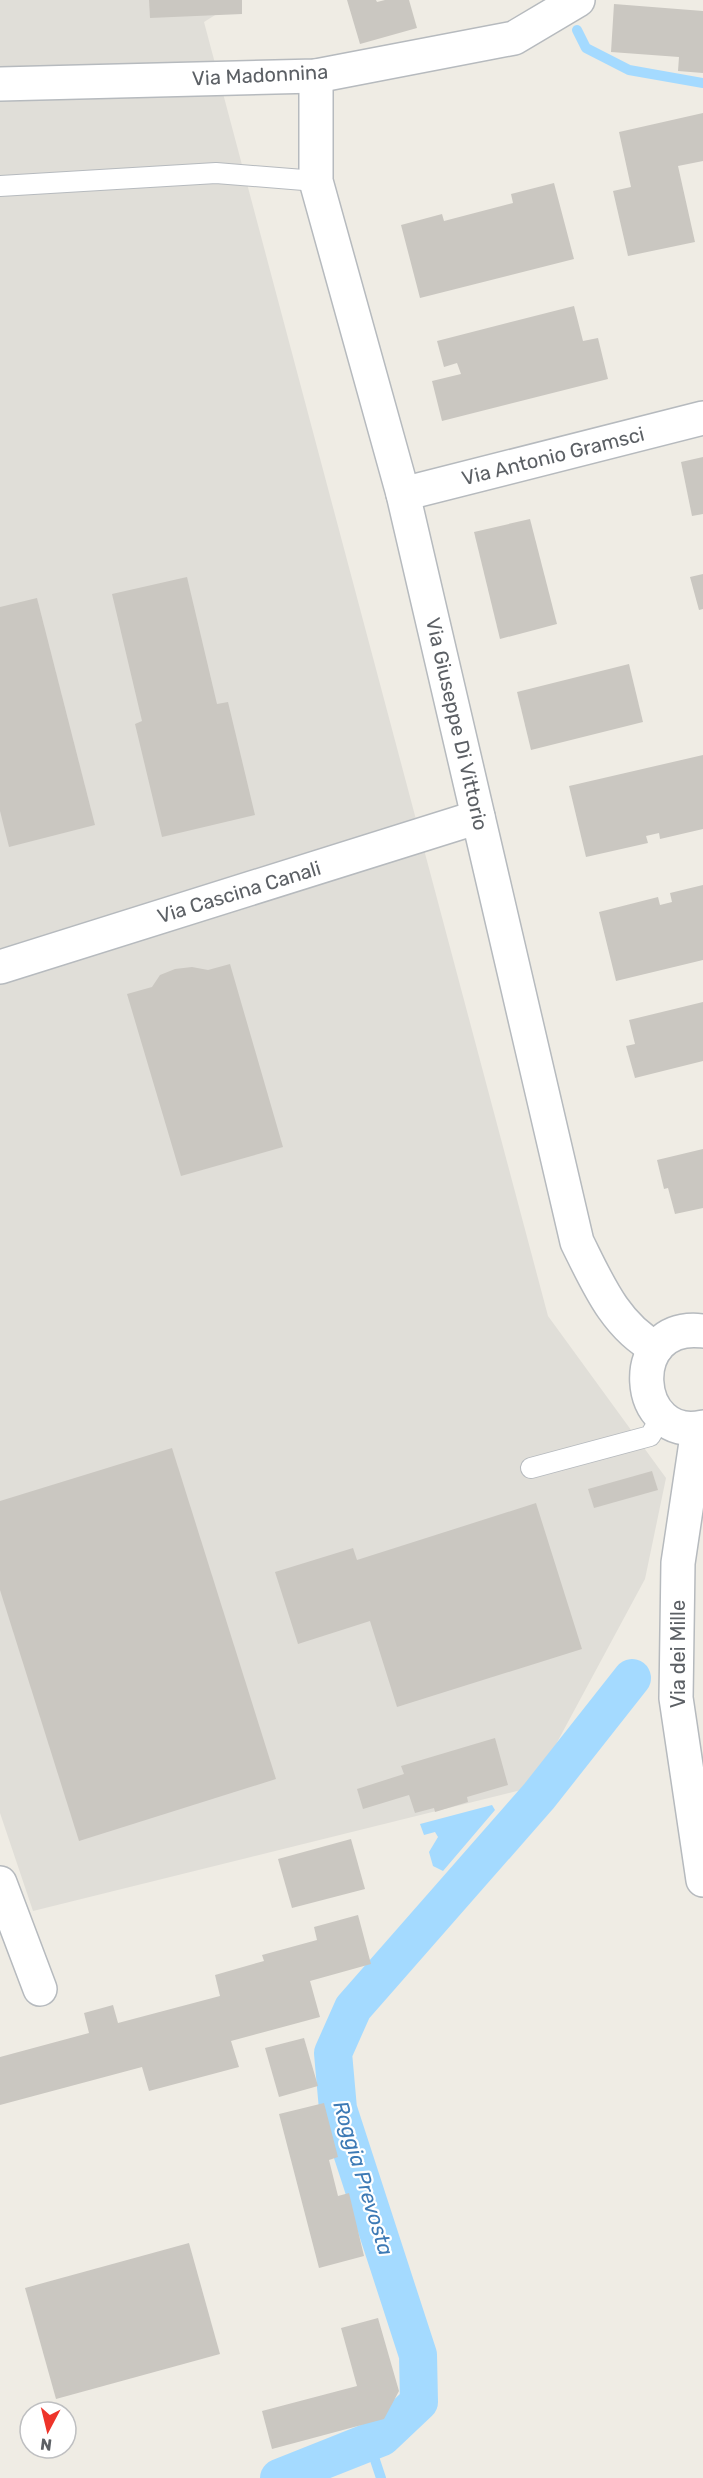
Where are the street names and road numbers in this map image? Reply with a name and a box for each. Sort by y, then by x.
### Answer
street label: Via Madonnina [191,59,329,91]
street label: Via Antonio Gramsci [459,422,647,490]
street label: Via Giuseppe Di Vittorio [421,615,493,833]
street label: Via Cascina Canali [154,856,324,928]
street label: Via dei Mille [666,1600,690,1708]

